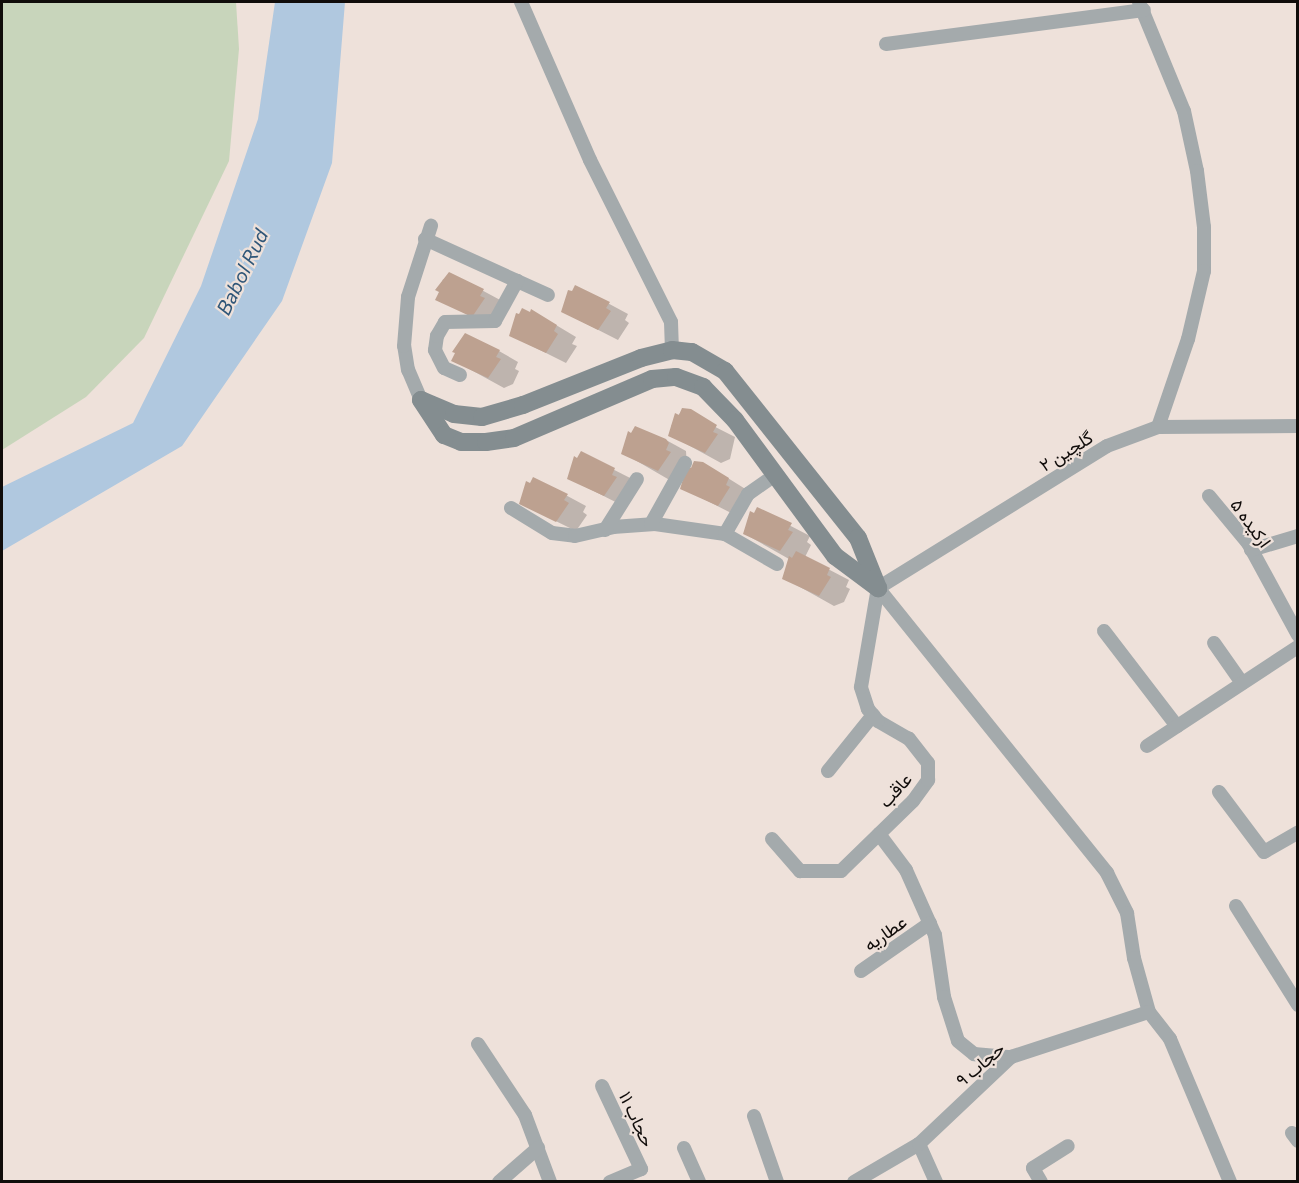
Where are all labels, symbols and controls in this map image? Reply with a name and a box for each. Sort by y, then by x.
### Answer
water label: Babol Rud [211,225,273,319]
street label: گلچین ۲ [1035,426,1097,476]
street label: ارکیده ۵ [1226,494,1276,552]
street label: عاقب [874,768,916,812]
street label: عطاریه [859,911,911,955]
street label: حجاب ۹ [951,1037,1009,1091]
street label: حجاب ۱۱ [615,1088,659,1150]

